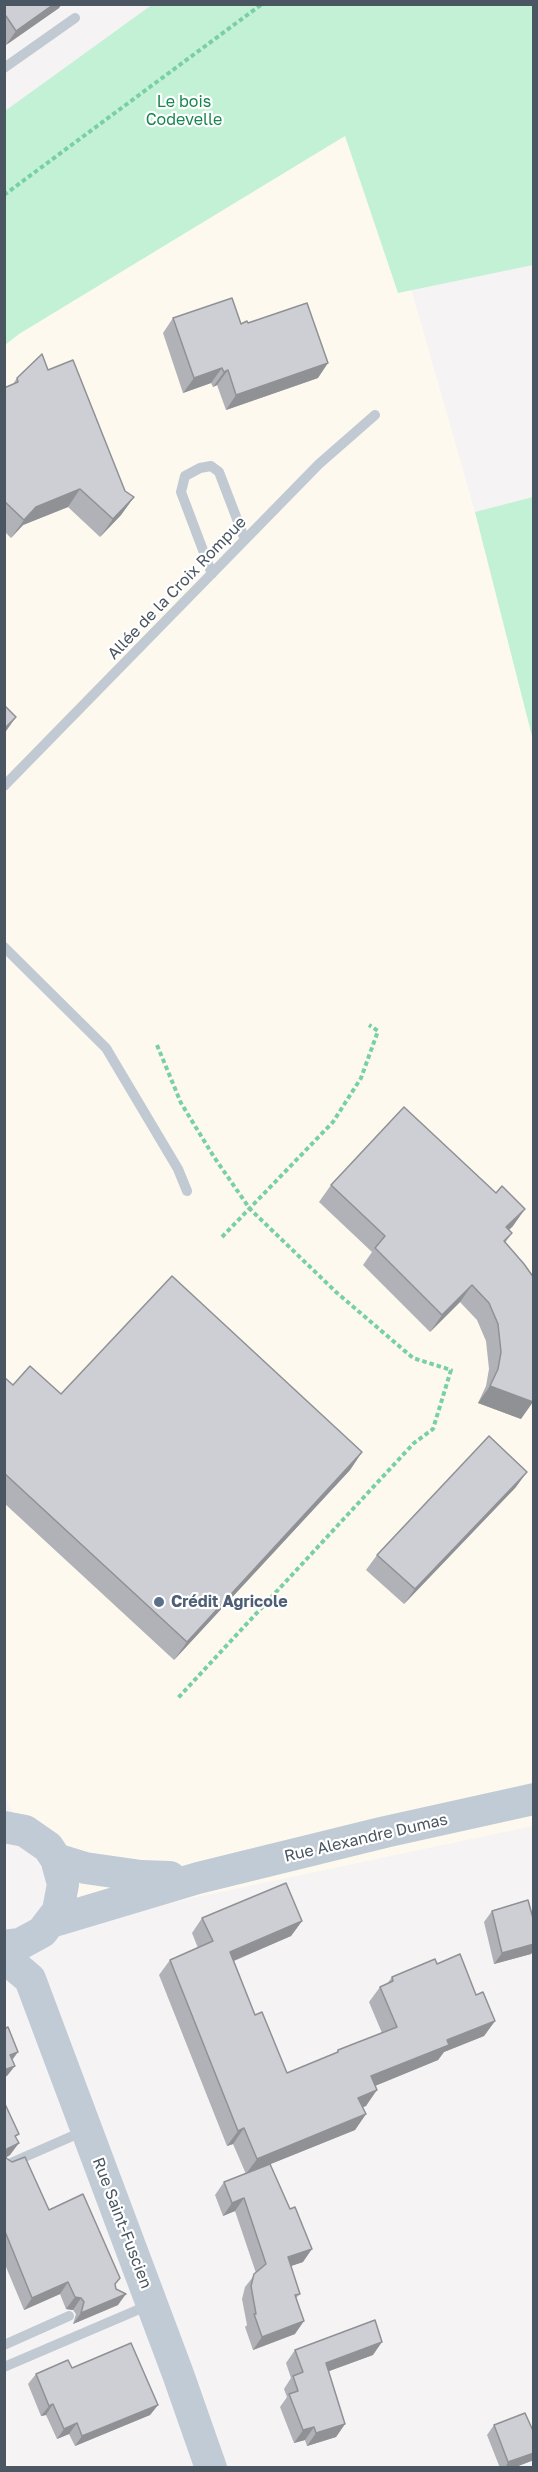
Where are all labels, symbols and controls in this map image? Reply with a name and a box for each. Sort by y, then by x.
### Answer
park label: Le bois Codevelle [146,92,222,130]
street label: Allée de la Croix Rompue [104,513,250,663]
place label: Crédit Agricole [171,1592,288,1612]
marker: Crédit Agricole [152,1595,166,1609]
street label: Rue Alexandre Dumas [282,1810,450,1866]
street label: Rue Saint-Fuscien [88,2155,156,2291]

